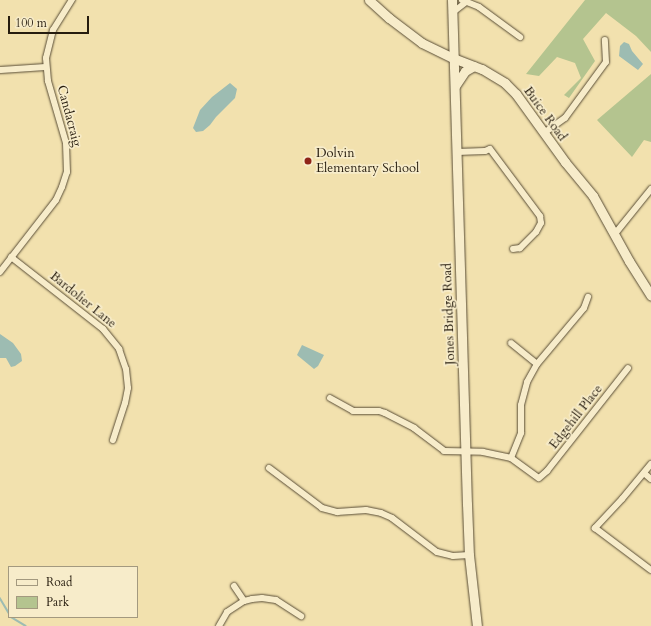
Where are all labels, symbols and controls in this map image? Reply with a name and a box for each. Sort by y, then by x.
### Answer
scale bar [10,8,91,34]
text: 100 m [15,15,47,31]
street label: Candacraig [53,84,85,148]
street label: Buice Road [520,84,570,144]
place label: Dolvin Elementary School [316,146,419,177]
marker: Dolvin Elementary School [303,156,313,166]
street label: Jones Bridge Road [439,263,459,365]
street label: Bardolier Lane [47,268,119,332]
street label: Edgehill Place [546,382,606,452]
legend [8,566,138,618]
text: Road [46,574,72,590]
text: Park [46,594,69,610]

